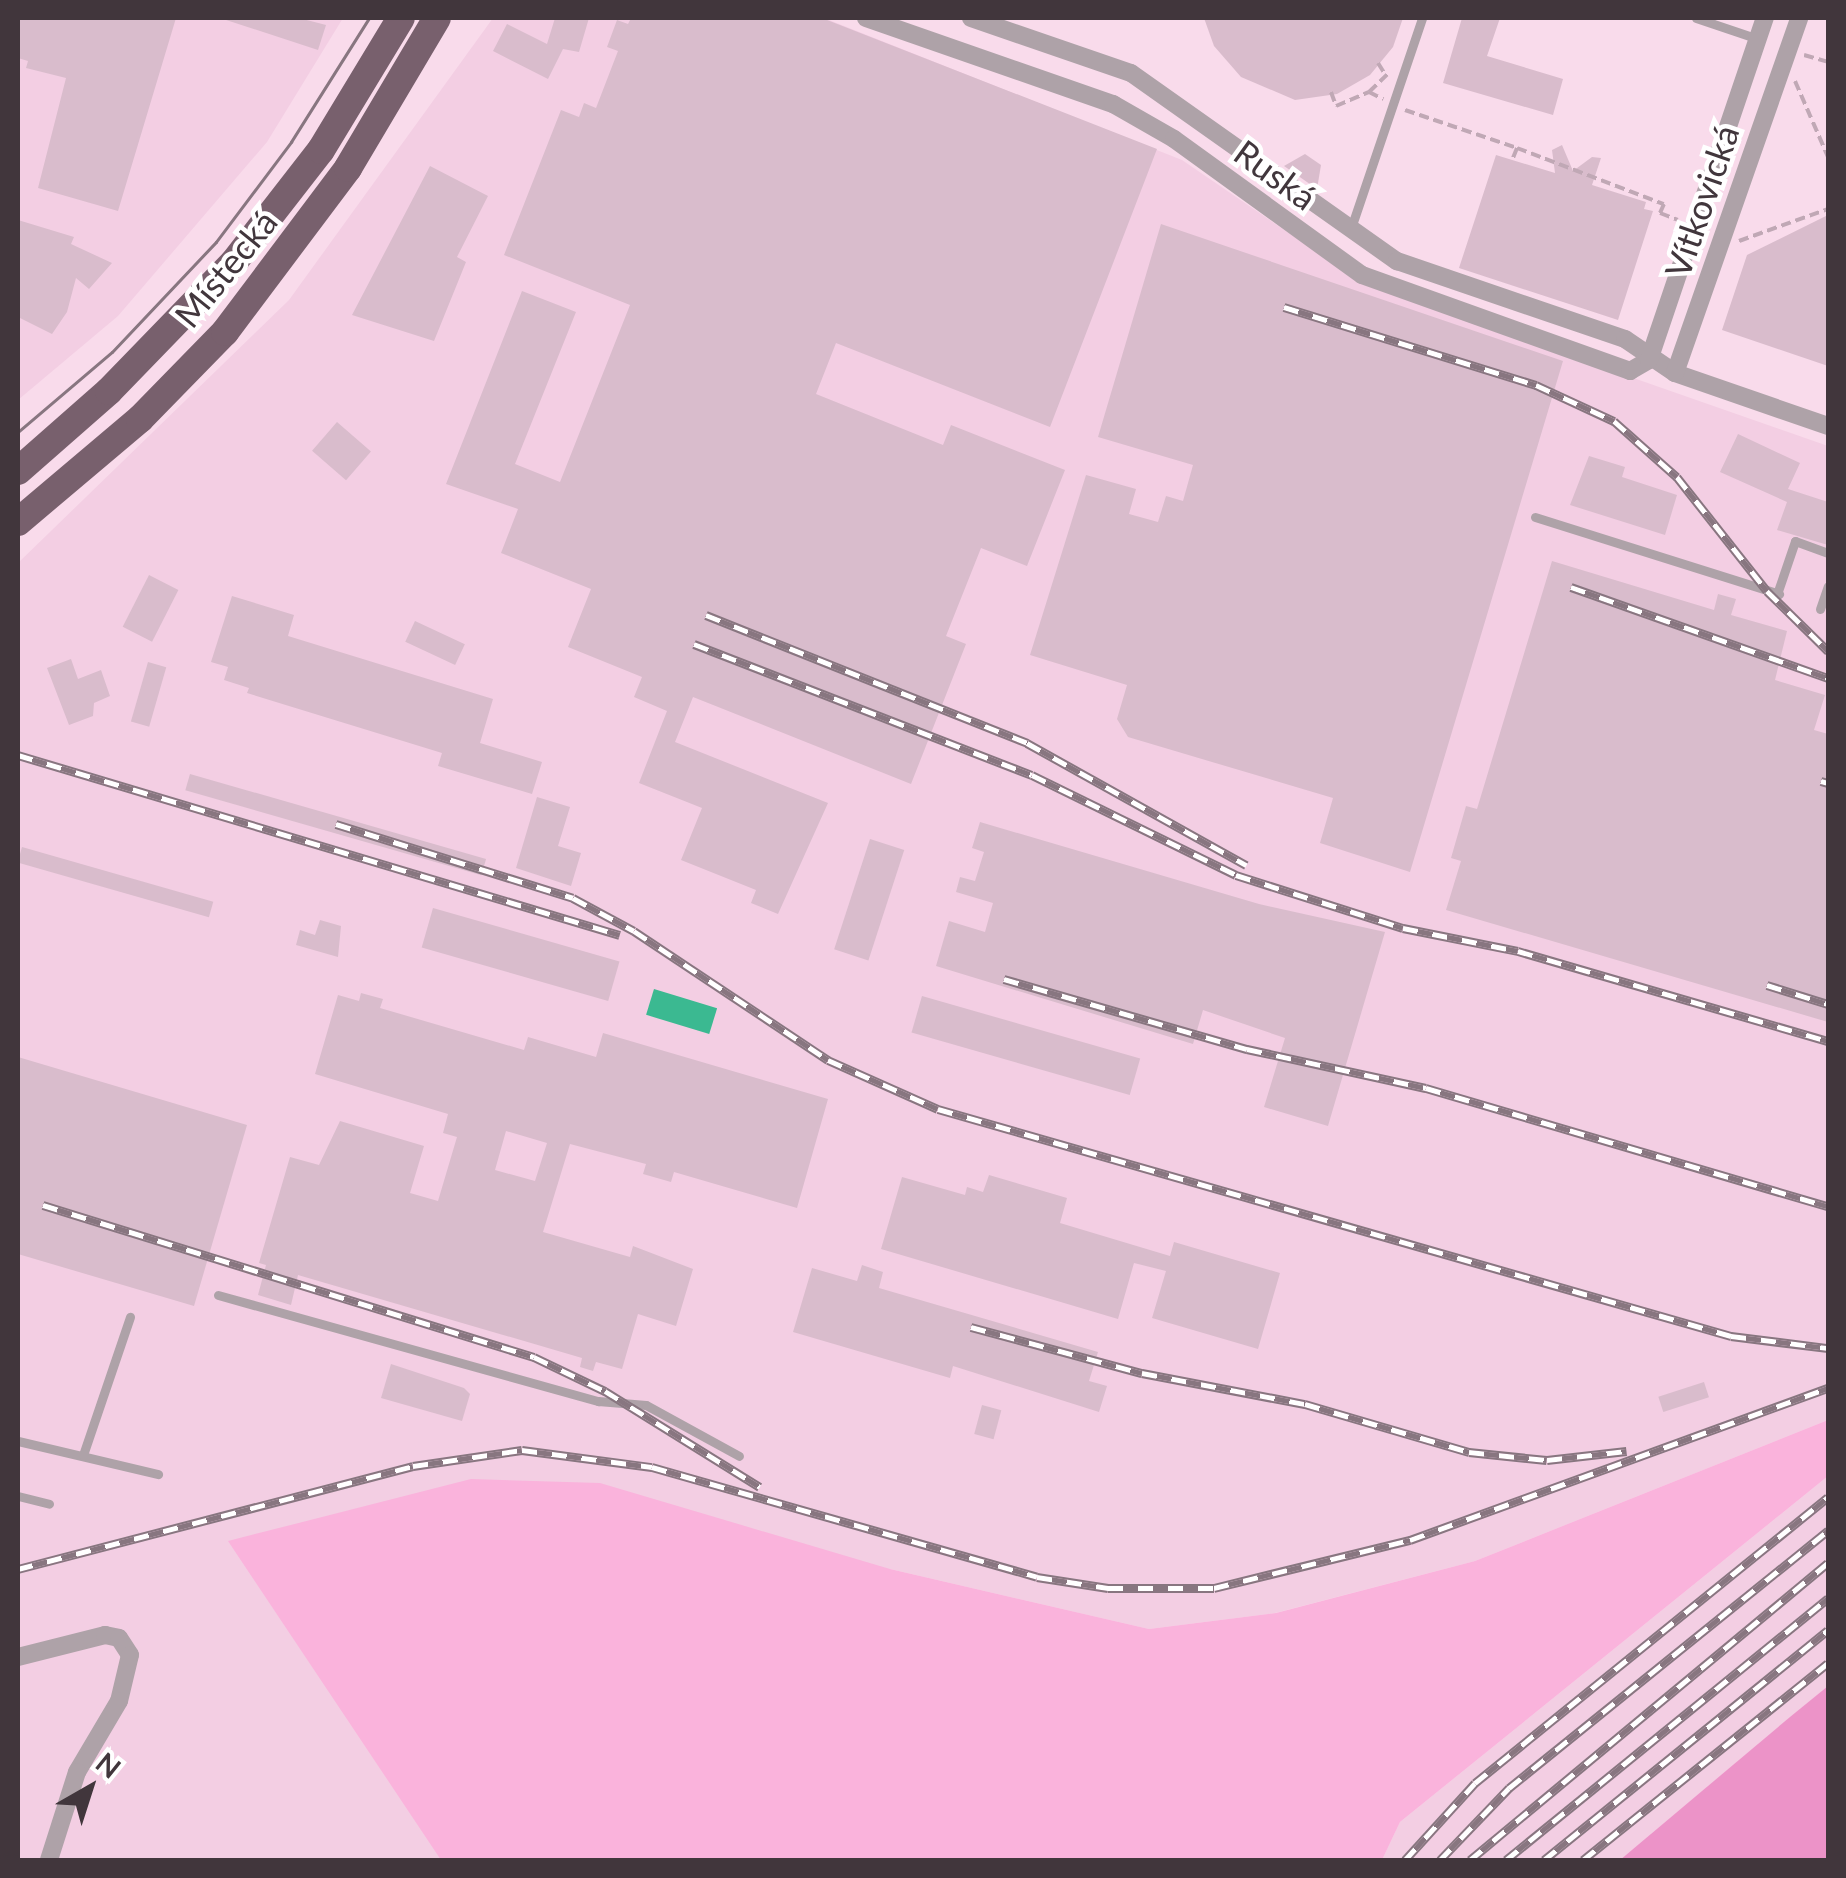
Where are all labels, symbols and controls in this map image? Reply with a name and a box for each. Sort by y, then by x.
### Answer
street label: Vítkovická [1655,119,1747,283]
street label: Ruská [1227,130,1325,218]
street label: Místecká [165,201,285,335]
north arrow [40,1738,140,1838]
text: N [90,1745,128,1785]

